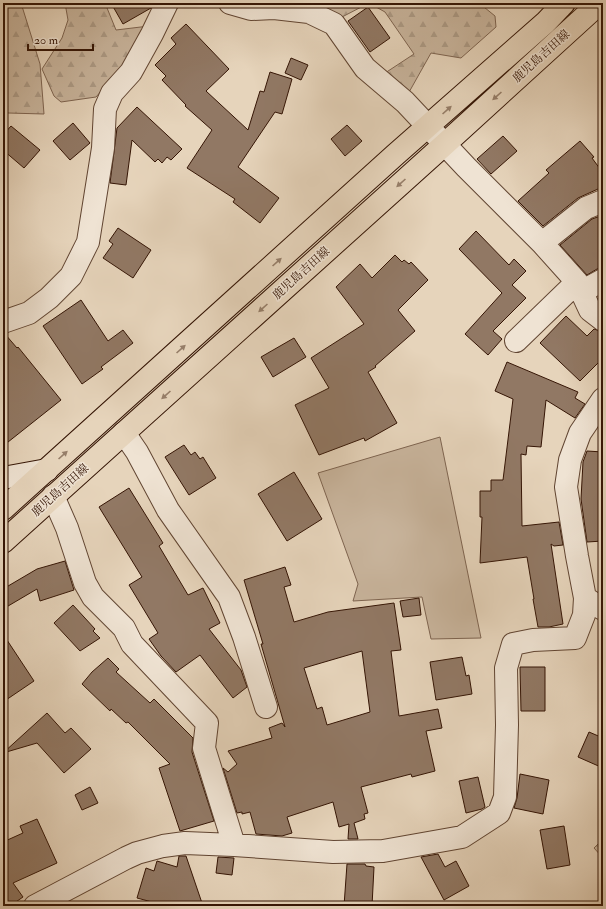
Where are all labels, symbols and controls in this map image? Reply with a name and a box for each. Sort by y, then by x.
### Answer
scale bar [28,26,93,52]
street label: 鹿児島吉田線 [510,27,573,86]
text: 20 m [34,33,59,48]
one-way arrow [493,91,502,100]
one-way arrow [442,105,452,115]
one-way arrow [396,178,406,188]
street label: 鹿児島吉田線 [270,244,333,303]
one-way arrow [272,257,282,267]
one-way arrow [258,303,268,313]
one-way arrow [176,345,185,354]
one-way arrow [161,390,171,399]
one-way arrow [58,450,69,459]
street label: 鹿児島吉田線 [29,461,92,520]

